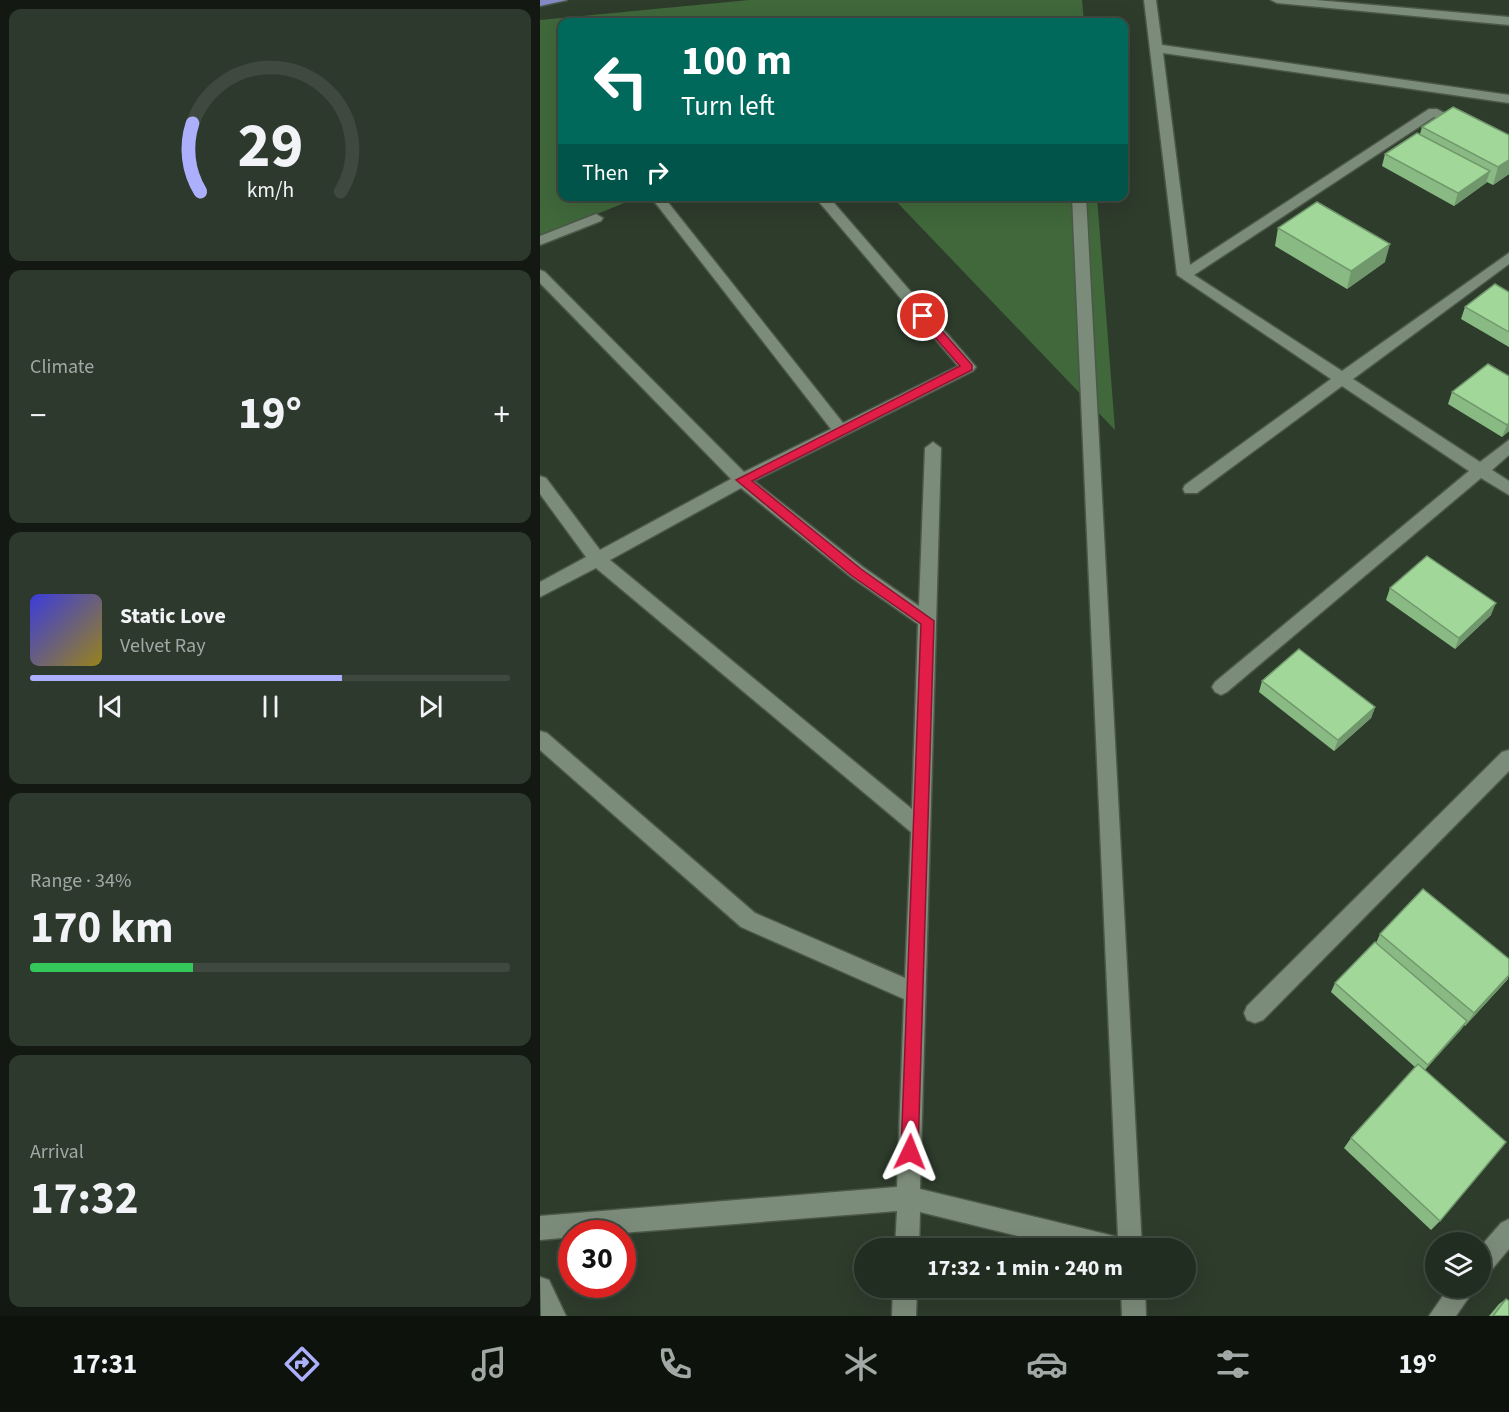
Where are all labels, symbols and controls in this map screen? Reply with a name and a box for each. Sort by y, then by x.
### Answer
text: 100 m [681,31,792,91]
icon: left [582,42,660,120]
text: Turn left [681,87,775,126]
text: 29 [237,102,303,191]
icon: right [641,156,674,189]
text: Then [582,157,629,189]
text: km/h [246,176,294,207]
pin [897,290,948,341]
icon: arrive [906,299,939,332]
text: Climate [30,353,94,381]
text: 19° [238,382,302,446]
text: − [30,392,46,439]
text: + [494,392,510,439]
text: Static Love [120,600,226,632]
text: Velvet Ray [120,632,206,660]
icon: previous [94,690,127,723]
icon: pause [254,690,287,723]
icon: next [414,690,447,723]
text: Range · 34% [30,867,131,895]
text: 170 km [30,896,174,960]
position arrow [878,1120,942,1184]
text: Arrival [30,1138,84,1166]
text: 17:32 [30,1167,139,1231]
speed limit sign: 30 [558,1220,636,1298]
map controls [1425,1232,1491,1298]
button: layers [1425,1232,1491,1298]
text: 17:32 · 1 min · 240 m [927,1252,1123,1284]
icon: directions [281,1343,323,1385]
icon: music [468,1343,510,1385]
icon: phone [654,1343,696,1385]
icon: climate [840,1343,882,1385]
icon: car [1026,1343,1068,1385]
icon: filters [1212,1343,1254,1385]
text: 17:31 [72,1345,137,1384]
text: 19° [1399,1345,1437,1384]

